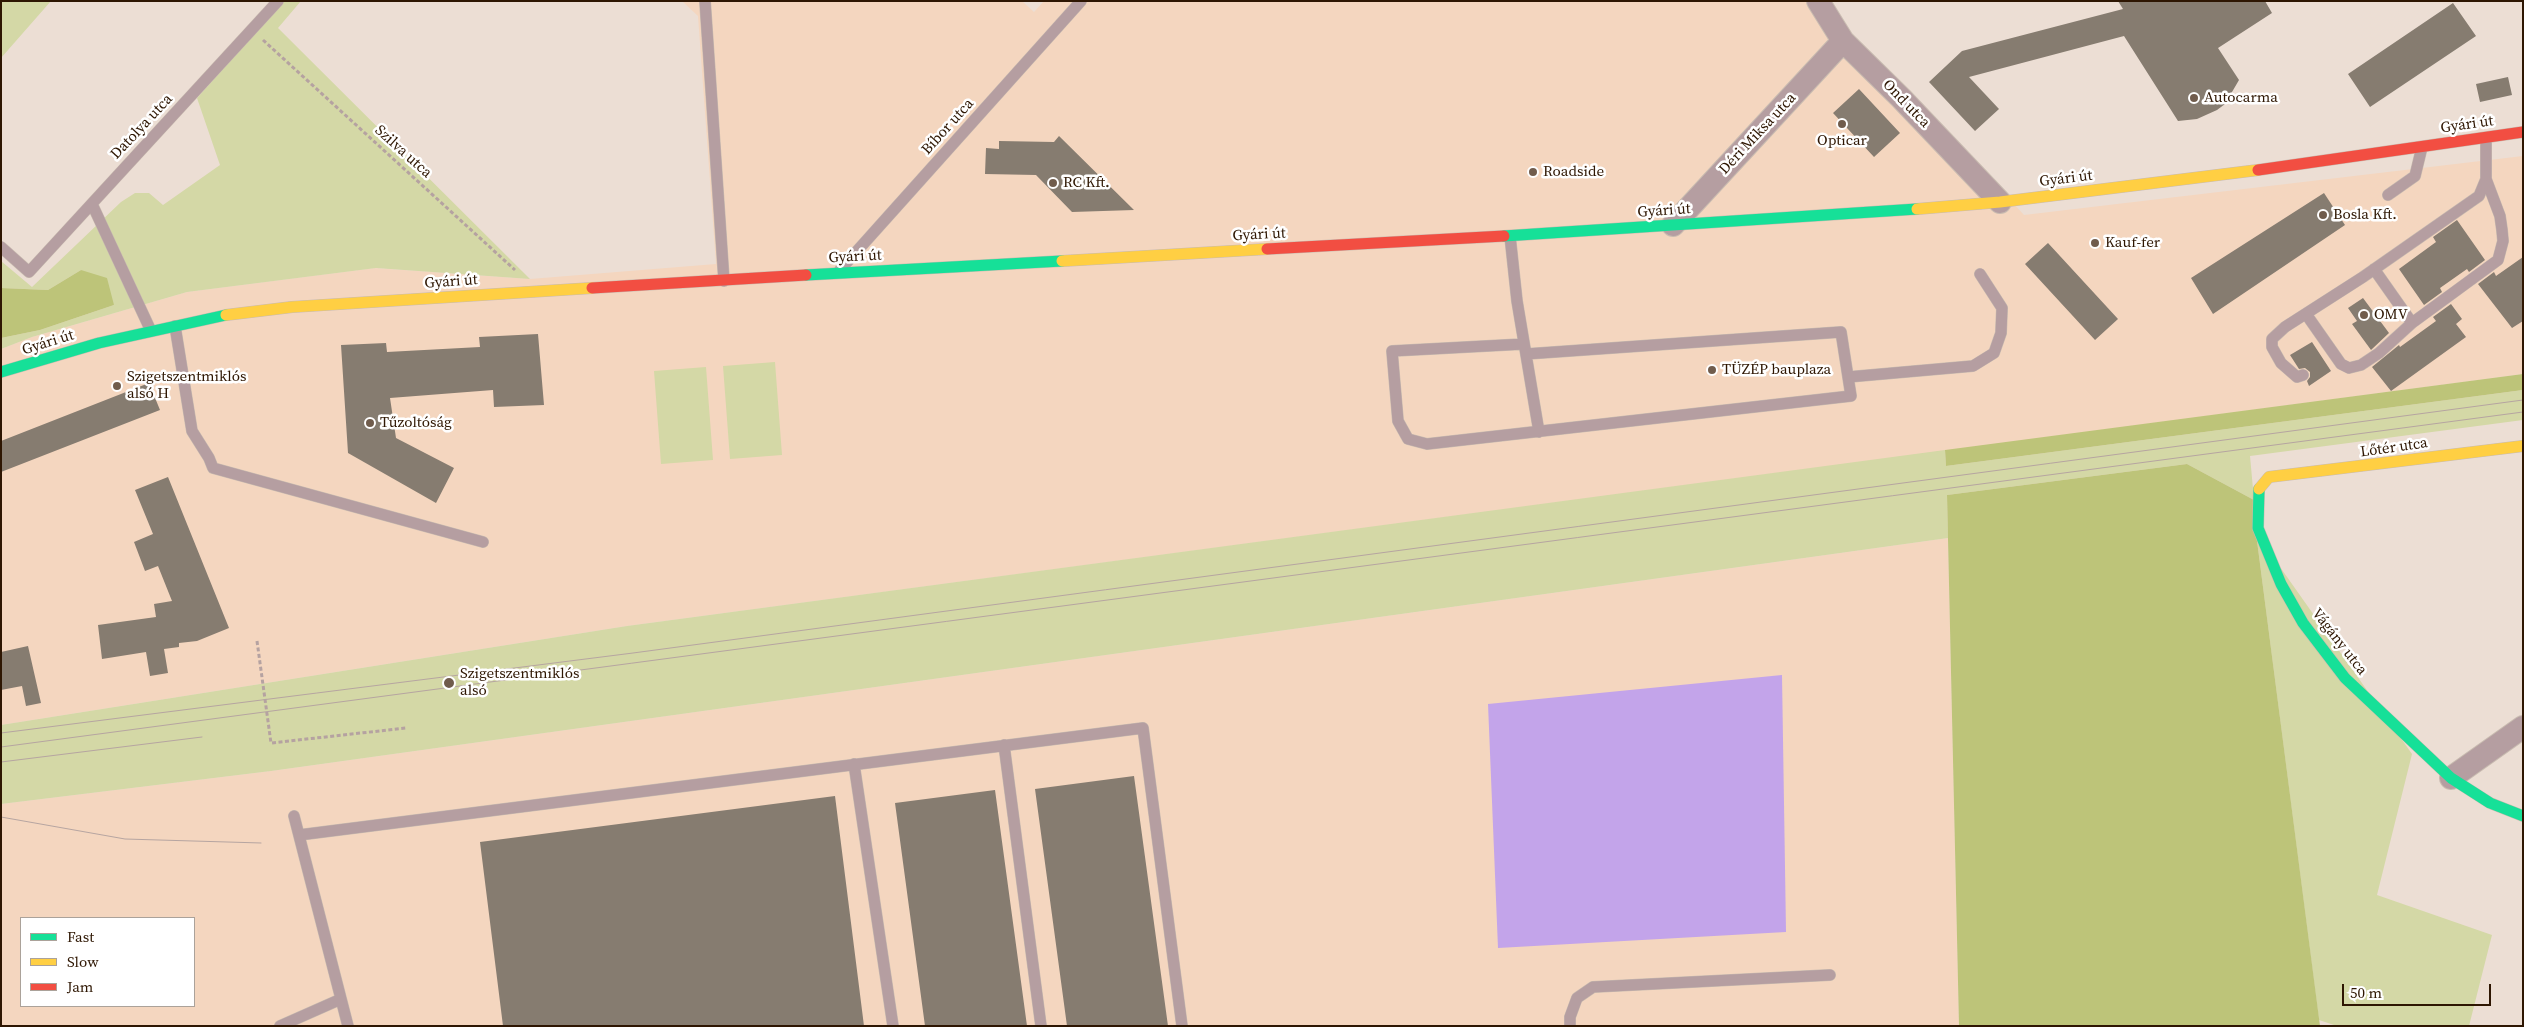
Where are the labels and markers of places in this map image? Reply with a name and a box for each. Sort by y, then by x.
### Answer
place label: Autocarma [2204,89,2278,107]
marker: Autocarma [2188,92,2200,104]
marker: Opticar [1836,118,1848,130]
place label: Opticar [1817,132,1867,150]
place label: Roadside [1543,163,1604,181]
marker: Roadside [1527,166,1539,178]
place label: RC Kft. [1063,174,1110,192]
marker: RC Kft. [1047,177,1059,189]
place label: Bosla Kft. [2333,206,2397,224]
marker: Bosla Kft. [2317,209,2329,221]
place label: Kauf-fer [2105,234,2160,252]
marker: Kauf-fer [2089,237,2101,249]
place label: OMV [2374,306,2408,324]
marker: OMV [2358,309,2370,321]
place label: TÜZÉP bauplaza [1722,361,1831,379]
marker: TÜZÉP bauplaza [1706,364,1718,376]
place label: Szigetszentmiklós alsó H [127,368,246,403]
marker: Szigetszentmiklós alsó H [111,380,123,392]
place label: Tűzoltóság [380,414,452,432]
marker: Tűzoltóság [364,417,376,429]
place label: Szigetszentmiklós alsó [460,665,579,700]
marker: Szigetszentmiklós alsó [442,676,456,690]

